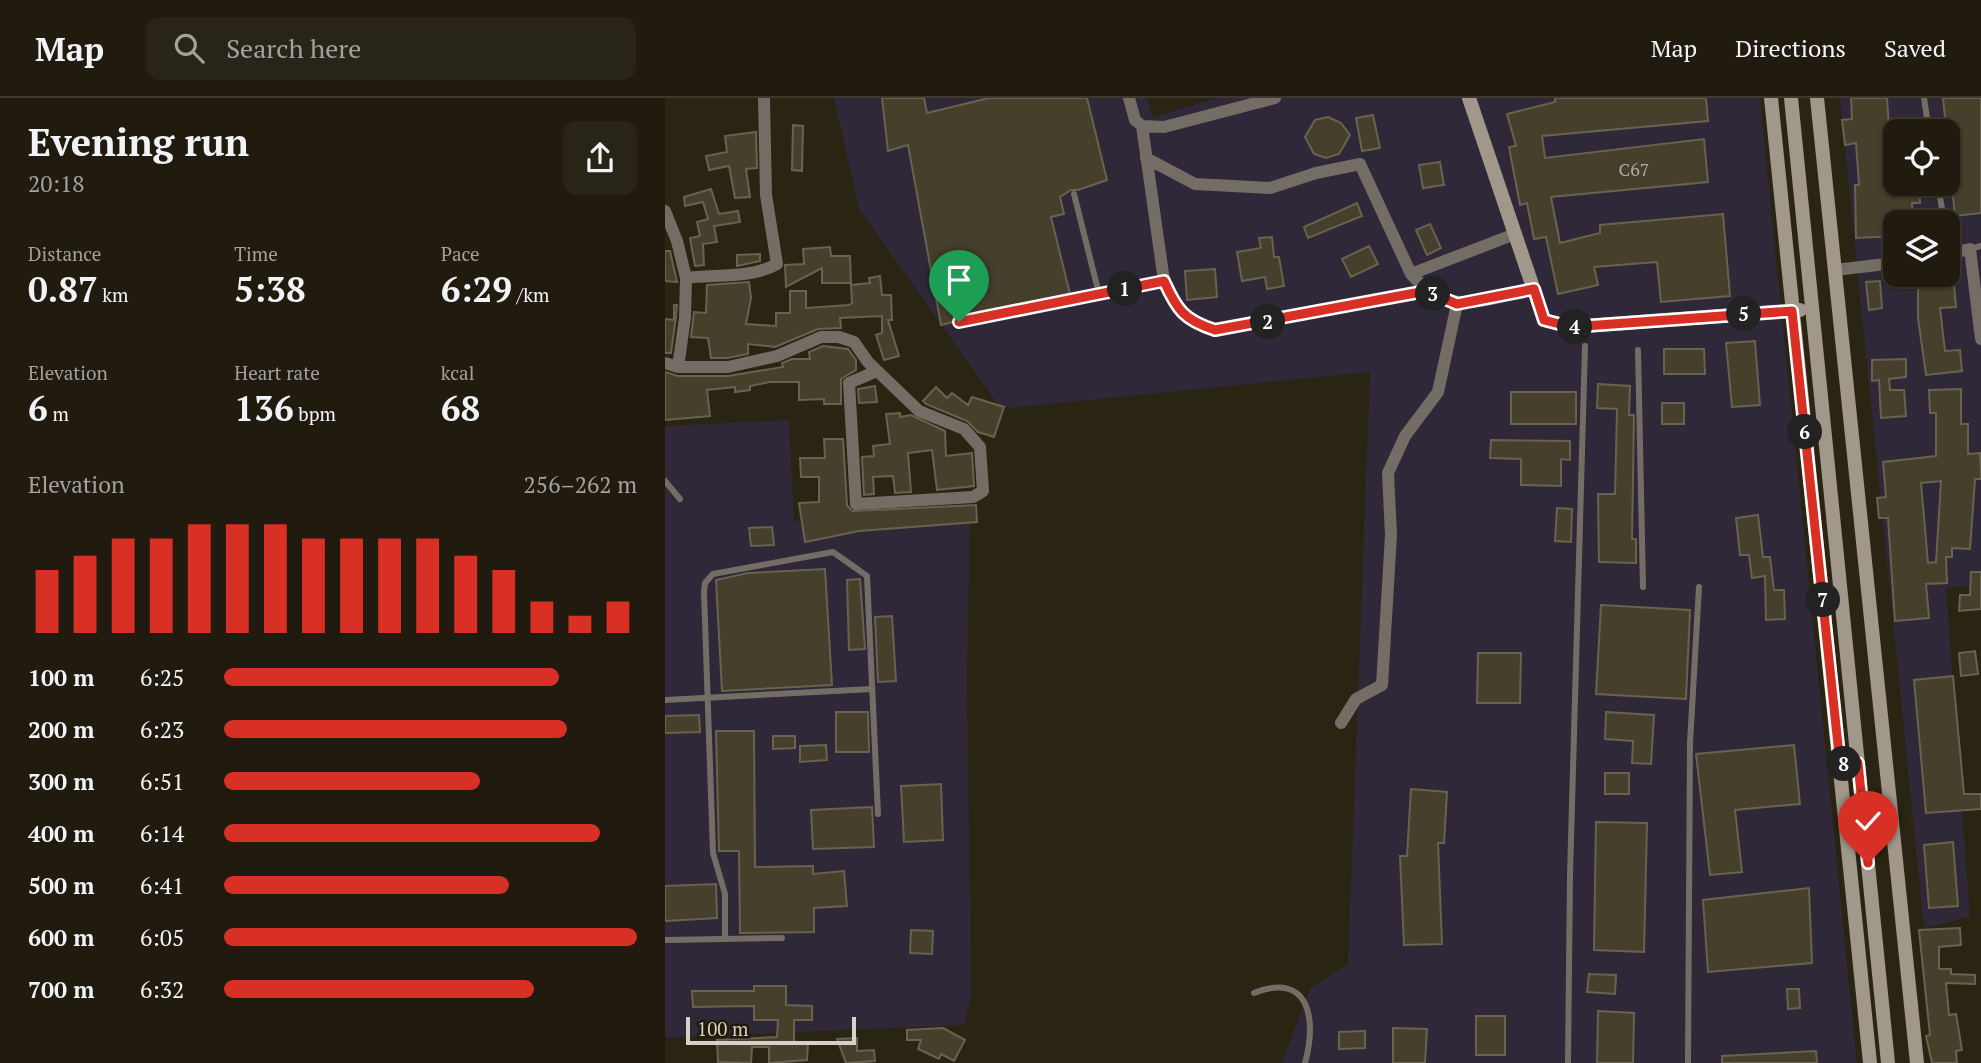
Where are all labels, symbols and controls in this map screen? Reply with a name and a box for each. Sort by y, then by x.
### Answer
search box [146,17,636,80]
text: Map [35,27,104,70]
icon: search [170,29,208,67]
text: Search here [226,31,361,65]
text: Map [1651,32,1697,64]
text: Directions [1735,32,1846,64]
text: Saved [1884,32,1946,64]
text: Evening run [28,117,249,167]
map controls [1883,119,1960,287]
button: locate [1883,119,1960,196]
button: share [563,121,637,195]
house number: C67 [1619,157,1649,181]
text: 20:18 [28,168,85,199]
button: layers [1883,210,1960,287]
text: Distance [28,241,101,266]
text: Time [234,241,278,266]
text: Pace [441,241,480,266]
pin [929,250,989,322]
icon: arrive [940,261,978,299]
text: 0.87 [28,266,98,312]
text: 5:38 [234,266,306,312]
text: 6:29 [441,266,512,312]
pin: 1 [1107,272,1142,306]
text: 1 [1119,276,1130,301]
pin: 3 [1415,276,1451,312]
text: 3 [1427,281,1438,306]
text: km [98,282,129,307]
text: /km [512,282,549,307]
pin: 5 [1727,296,1761,332]
text: 5 [1738,301,1749,326]
pin: 2 [1251,304,1285,340]
text: 2 [1262,309,1273,334]
pin: 4 [1557,310,1593,344]
text: 4 [1569,314,1580,339]
text: Elevation [28,360,108,385]
text: Heart rate [234,360,320,385]
text: kcal [441,360,474,385]
text: 6 [28,385,48,431]
text: 136 [234,385,294,431]
text: 68 [441,385,480,431]
text: m [48,401,69,426]
text: bpm [294,401,336,426]
pin: 6 [1787,414,1823,450]
text: 6 [1799,419,1810,444]
text: Elevation [28,469,125,500]
text: 256–262 m [524,469,637,500]
pin: 7 [1805,582,1841,618]
text: 7 [1817,587,1828,612]
text: 100 m [28,662,94,693]
text: 6:25 [140,662,184,693]
text: 200 m [28,714,94,745]
text: 6:23 [140,714,184,745]
pin: 8 [1827,746,1861,782]
text: 8 [1838,751,1849,776]
text: 300 m [28,766,94,797]
text: 6:51 [140,766,184,797]
pin [1838,791,1898,863]
icon: check [1849,802,1887,840]
text: 400 m [28,818,94,849]
text: 6:14 [140,818,184,849]
text: 500 m [28,870,94,901]
text: 6:41 [140,870,184,901]
text: 600 m [28,922,94,953]
text: 6:05 [140,922,184,953]
text: 700 m [28,974,94,1005]
text: 6:32 [140,974,184,1005]
scale bar [686,1014,856,1046]
text: 100 m [697,1016,748,1041]

